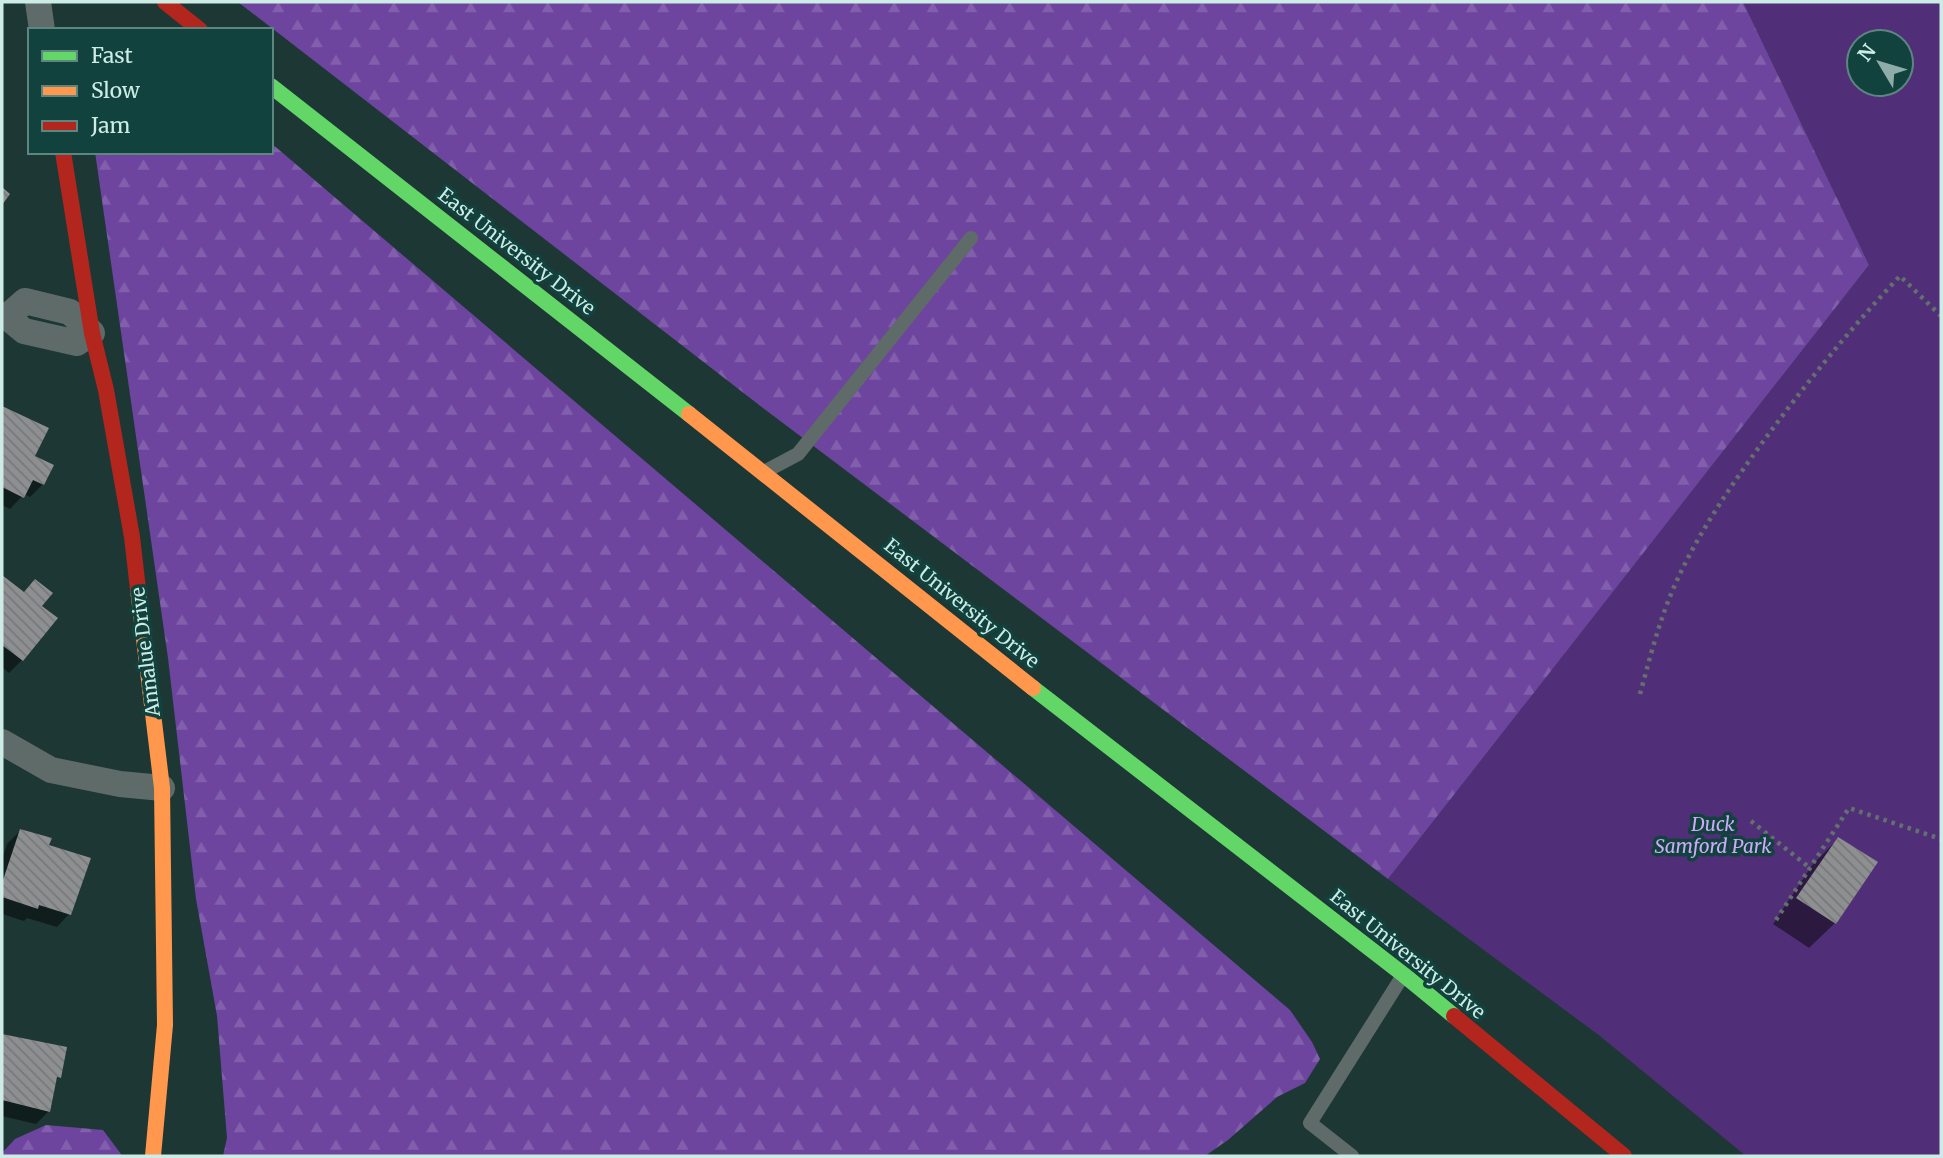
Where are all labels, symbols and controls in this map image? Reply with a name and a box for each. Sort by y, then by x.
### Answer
legend [28,28,273,154]
north arrow [1845,28,1915,98]
text: N [1853,39,1881,66]
text: Fast [91,42,133,69]
text: Slow [91,77,140,104]
text: Jam [90,112,130,139]
street label: East University Drive [434,182,600,320]
street label: East University Drive [880,533,1044,673]
street label: Annalue Drive [125,586,165,719]
park label: Duck Samford Park [1654,812,1772,858]
street label: East University Drive [1326,884,1490,1024]

